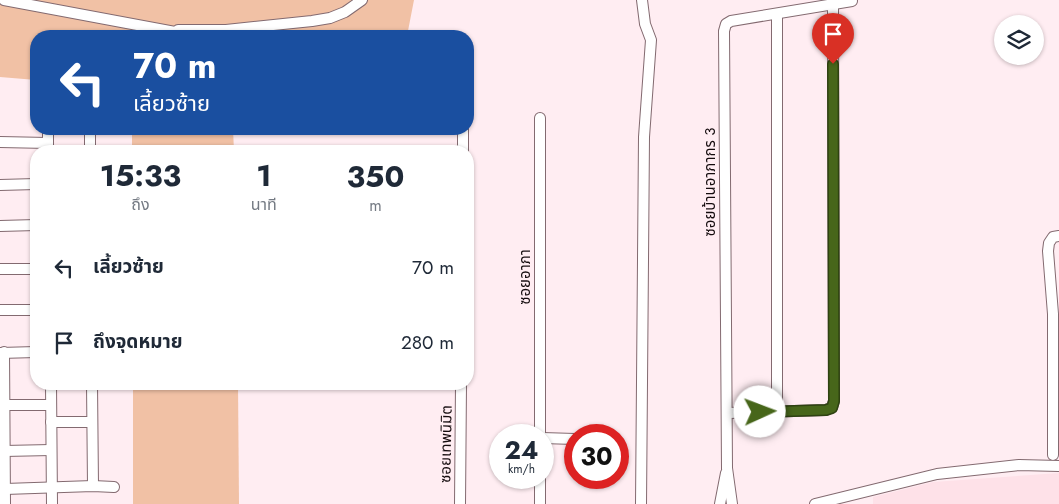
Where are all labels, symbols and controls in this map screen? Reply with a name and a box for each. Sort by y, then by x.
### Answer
pin [812,13,854,64]
map controls [994,15,1044,65]
button: layers [994,15,1044,65]
icon: arrive [819,20,847,48]
text: 70 m [133,41,216,91]
icon: left [50,50,115,115]
text: เลี้ยวซ้าย [133,87,210,119]
street label: ซอยบ้านอาภากร 3 [699,127,721,237]
text: 15:33 [100,154,181,197]
text: 1 [256,154,271,197]
text: 350 [346,155,404,198]
text: ถึง [131,193,150,216]
text: นาที [251,193,277,216]
text: m [369,194,382,217]
street label: ซอยอาภา [514,249,536,305]
text: เลี้ยวซ้าย [93,253,164,280]
icon: left [50,254,78,282]
text: 70 m [412,254,454,281]
text: ถึงจุดหมาย [93,328,183,355]
icon: arrive [50,329,78,357]
text: 280 m [401,329,454,356]
position arrow [733,385,785,437]
street label: ซอยเทพนิมิต [434,405,458,483]
speed limit sign: 30 [564,424,629,489]
text: 24 [505,432,538,468]
text: km/h [508,460,535,478]

